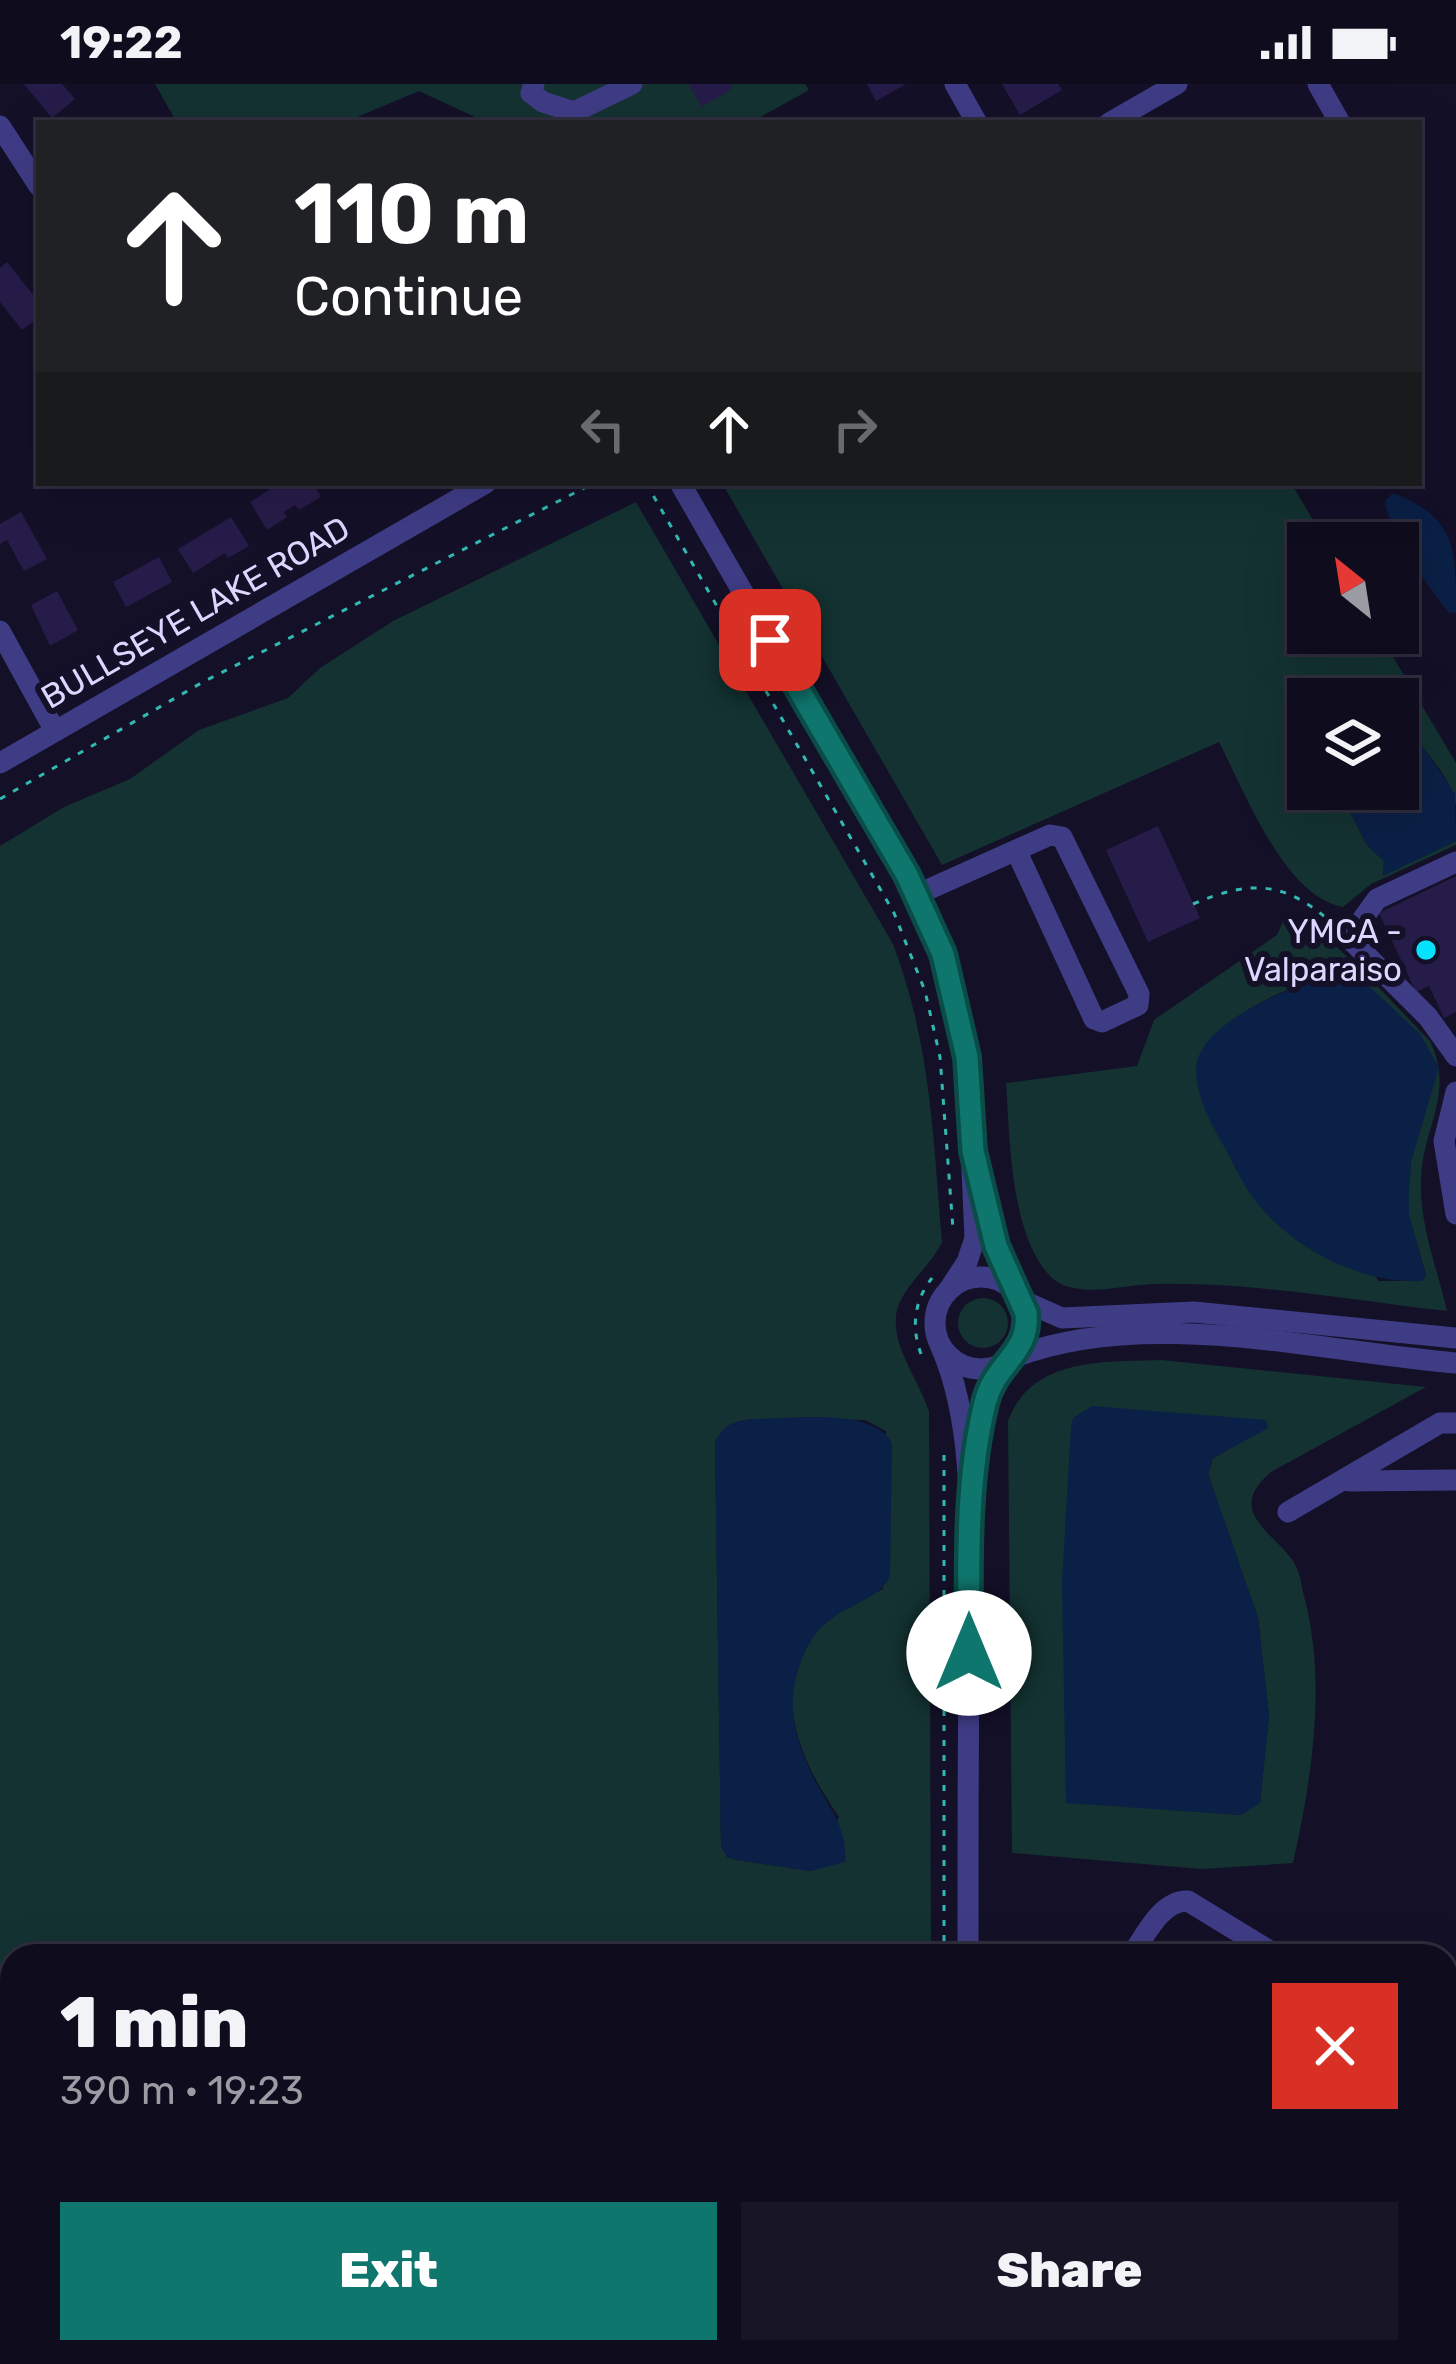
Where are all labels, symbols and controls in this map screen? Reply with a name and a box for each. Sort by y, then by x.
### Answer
text: 19:22 [60,16,183,69]
text: 110 m [294,164,529,264]
icon: ahead [96,168,252,324]
text: Continue [294,265,523,329]
icon: left [570,396,636,462]
icon: ahead [696,396,762,462]
icon: right [822,396,888,462]
street label: BULLSEYE LAKE ROAD [34,508,356,717]
north arrow [1287,522,1419,654]
map controls [1287,522,1419,810]
pin [719,589,821,691]
icon: arrive [737,607,803,673]
button: layers [1287,678,1419,810]
place label: YMCA - Valparaiso [1244,912,1402,989]
marker: YMCA - Valparaiso [1413,937,1439,963]
position arrow [906,1590,1032,1716]
text: 1 min [60,1980,248,2065]
button: close [1272,1983,1398,2109]
text: 390 m · 19:23 [60,2068,304,2114]
button: Exit [60,2202,717,2340]
button: Share [741,2202,1398,2340]

